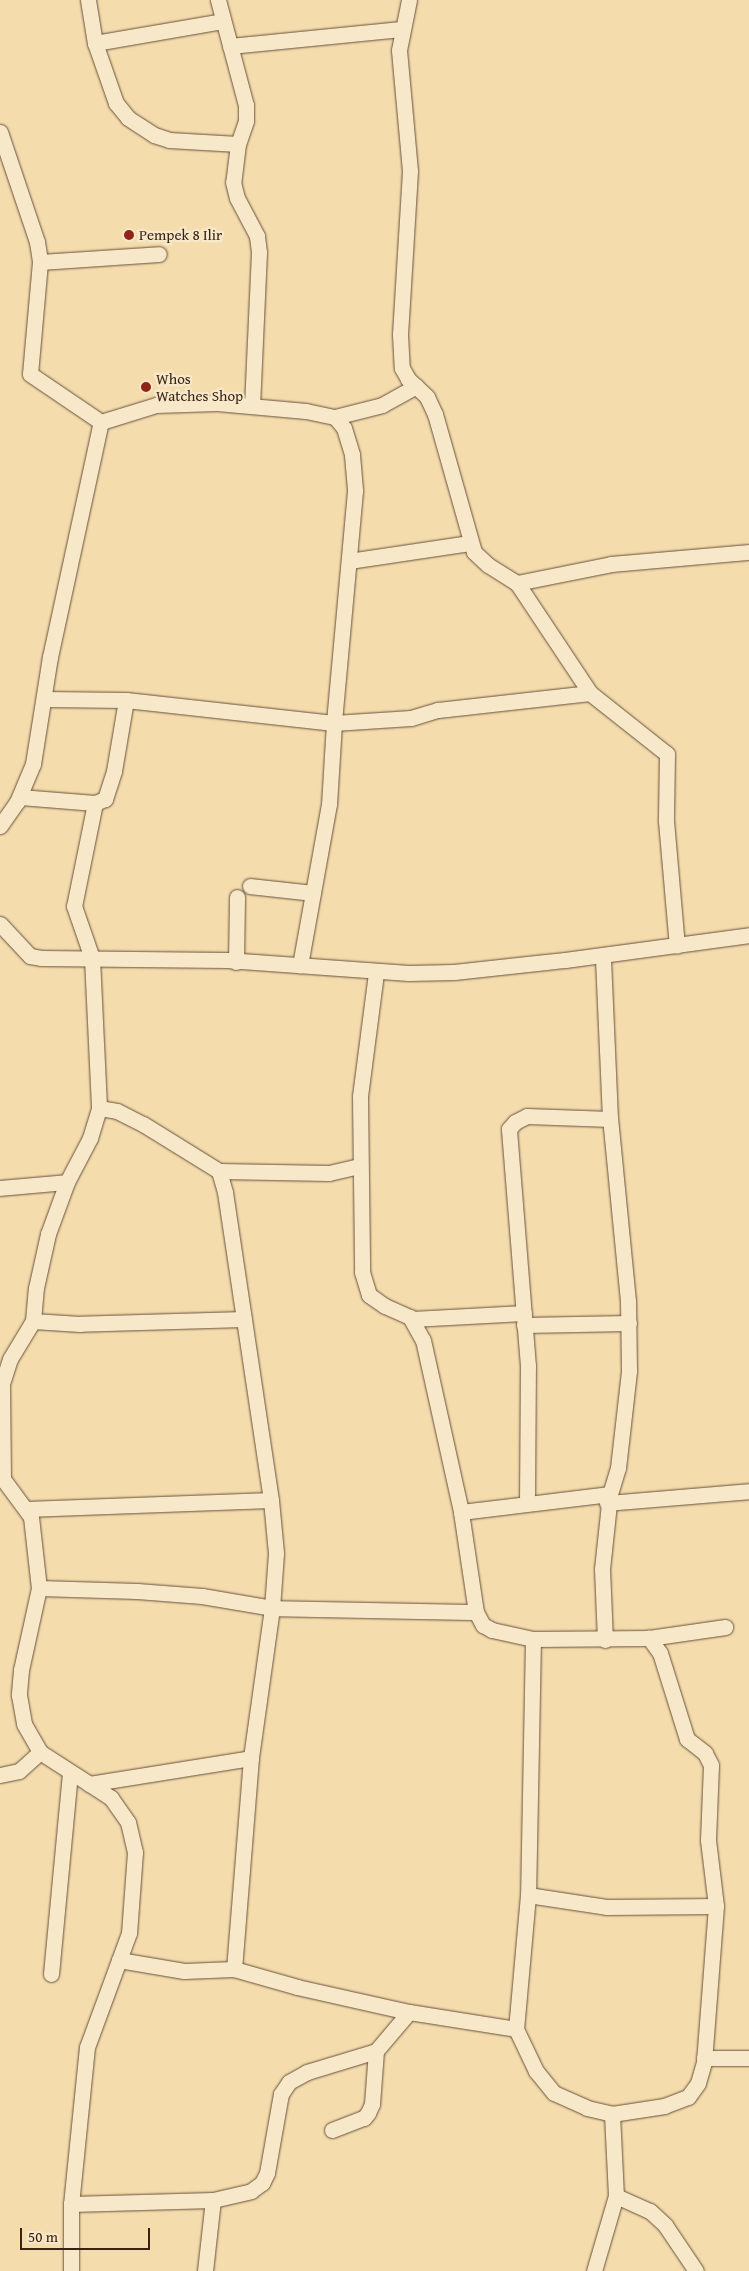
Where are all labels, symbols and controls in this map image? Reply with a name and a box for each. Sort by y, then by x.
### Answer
place label: Pempek 8 Ilir [139,226,222,244]
marker: Pempek 8 Ilir [123,229,135,241]
place label: Whos Watches Shop [156,369,243,404]
marker: Whos Watches Shop [140,381,152,393]
scale bar [22,2218,152,2250]
text: 50 m [28,2226,58,2247]

